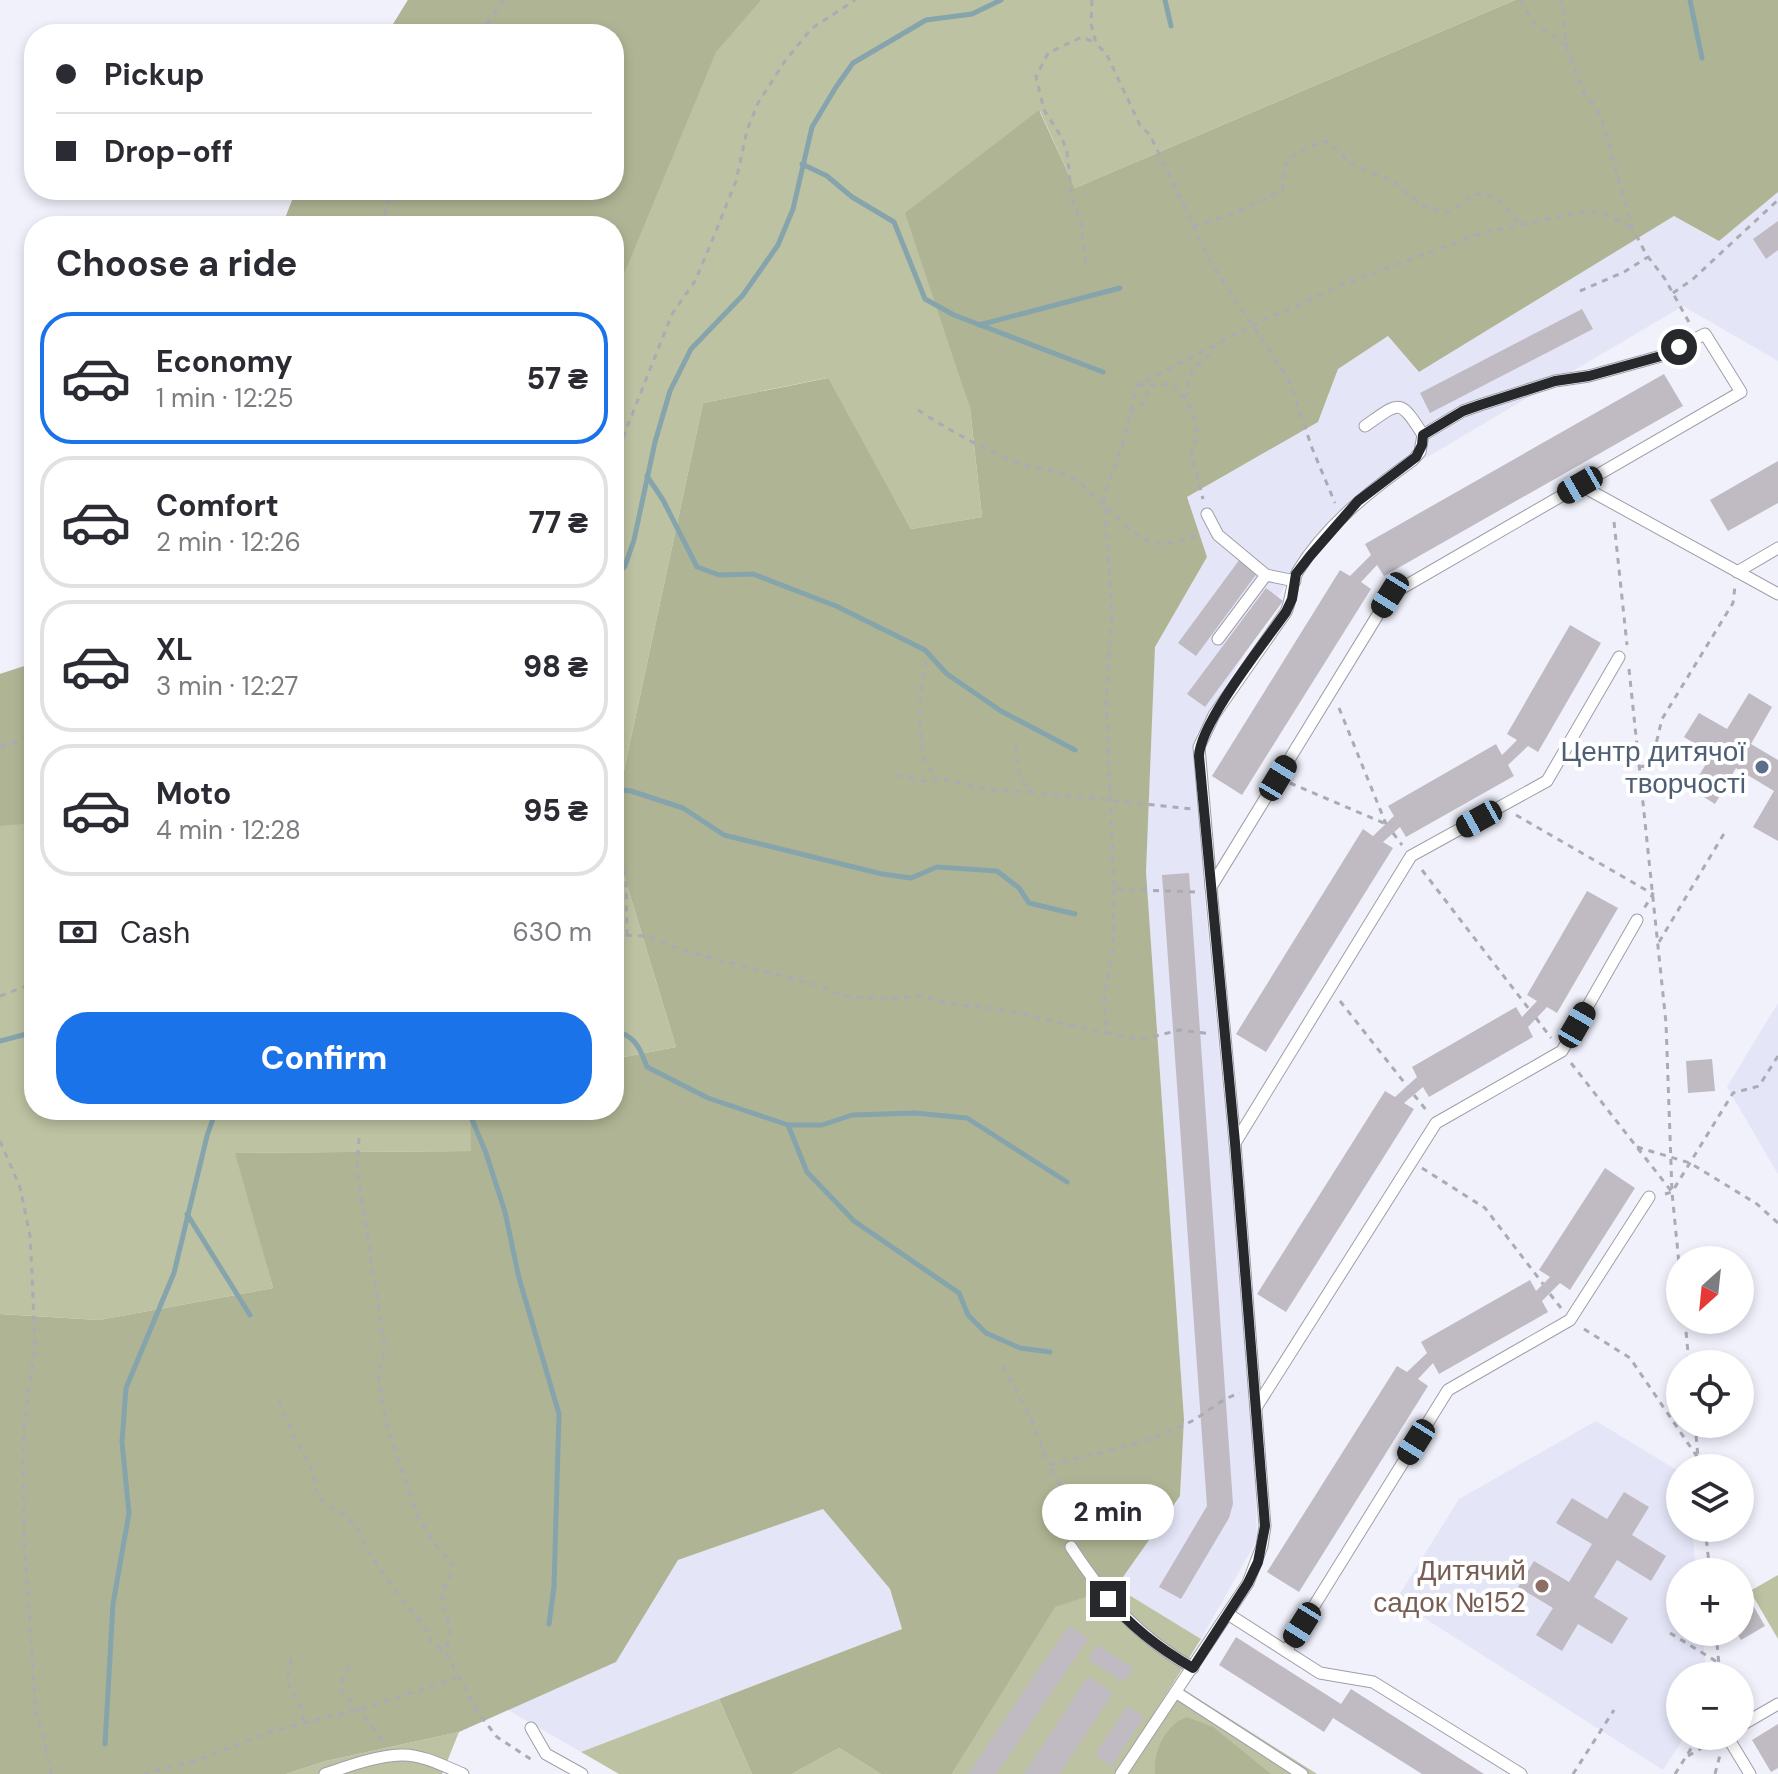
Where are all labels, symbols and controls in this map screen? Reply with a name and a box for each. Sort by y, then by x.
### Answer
text: Pickup [104,55,204,94]
text: Drop-off [104,132,233,171]
text: Choose a ride [56,240,297,287]
route start [1661,329,1697,365]
icon: car [60,342,132,414]
text: Economy [156,342,293,381]
text: 57 ₴ [526,359,588,398]
text: 1 min · 12:25 [156,381,294,415]
car [1553,463,1607,507]
icon: car [60,486,132,558]
text: Comfort [156,486,279,525]
text: 77 ₴ [529,503,588,542]
text: 2 min · 12:26 [156,525,301,559]
car [1367,568,1413,622]
icon: car [60,630,132,702]
text: XL [156,630,193,669]
text: 98 ₴ [523,647,588,686]
text: 3 min · 12:27 [156,669,298,703]
place label: Центр дитячої творчості [1561,733,1746,802]
car [1255,751,1301,805]
marker: Центр дитячої творчості [1753,758,1771,776]
icon: car [60,774,132,846]
text: Moto [156,774,231,813]
text: 95 ₴ [523,791,588,830]
car [1452,797,1506,841]
text: 4 min · 12:28 [156,813,301,847]
icon: cash [56,910,100,954]
text: Cash [120,913,190,952]
text: 630 m [512,915,592,949]
car [1555,998,1599,1052]
button: Confirm [56,1012,592,1104]
north arrow [1666,1246,1754,1334]
map controls [1666,1246,1754,1750]
button: locate [1666,1350,1754,1438]
car [1393,1415,1439,1469]
button: layers [1666,1454,1754,1542]
callout: 2 min [1042,1483,1174,1539]
text: 2 min [1073,1495,1143,1529]
place label: Дитячий садок №152 [1373,1552,1526,1621]
button: + [1666,1558,1754,1646]
marker: Дитячий садок №152 [1533,1577,1551,1595]
route end [1090,1581,1126,1617]
car [1279,1598,1325,1652]
button: − [1666,1662,1754,1750]

